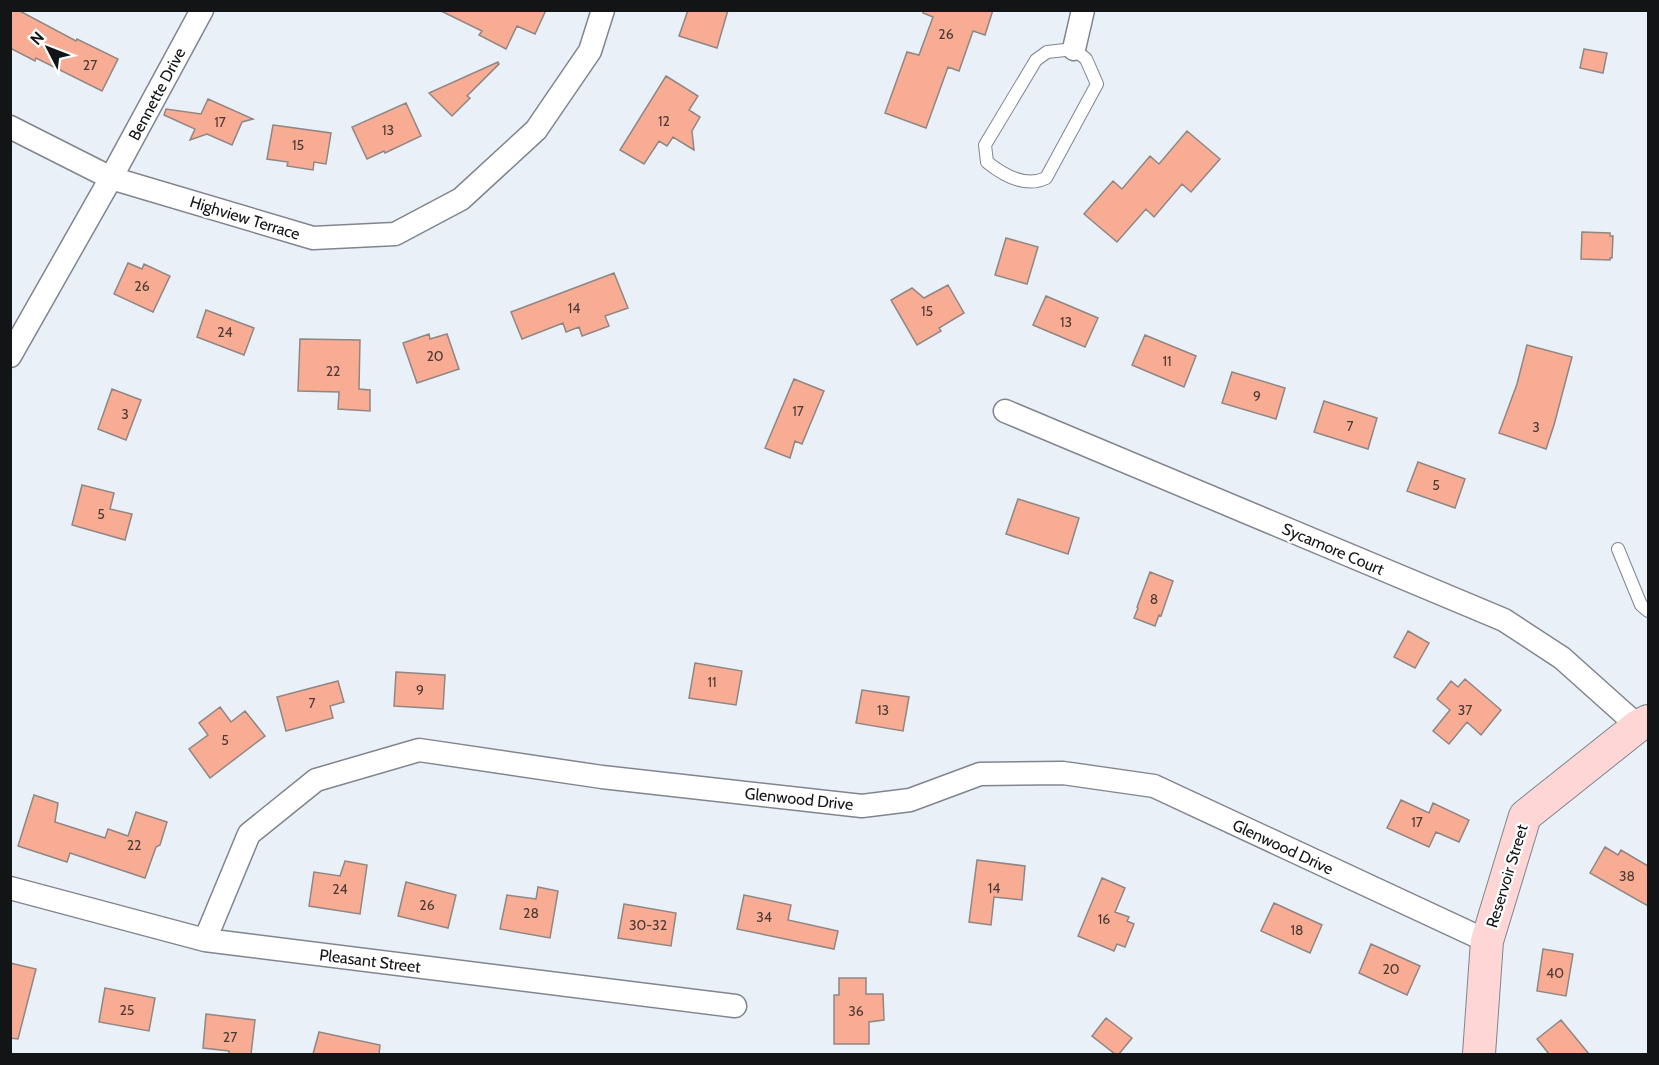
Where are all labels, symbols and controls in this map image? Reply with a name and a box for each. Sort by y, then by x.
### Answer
north arrow [18,18,78,78]
house number: 26 [938,25,954,43]
text: N [26,28,48,49]
street label: Bennette Drive [125,44,189,144]
house number: 27 [83,56,97,74]
house number: 12 [658,112,670,130]
house number: 17 [214,113,226,131]
house number: 13 [382,121,394,139]
house number: 15 [292,136,304,154]
street label: Highview Terrace [188,192,302,244]
house number: 26 [134,277,150,295]
house number: 14 [568,299,580,317]
house number: 15 [921,302,933,320]
house number: 13 [1060,313,1072,331]
house number: 24 [217,323,233,341]
house number: 20 [426,347,444,365]
house number: 11 [1162,352,1172,370]
house number: 22 [326,362,340,380]
house number: 9 [1253,387,1261,405]
house number: 17 [792,402,804,420]
house number: 3 [121,405,129,423]
house number: 7 [1346,417,1354,435]
house number: 3 [1532,418,1540,436]
house number: 5 [1432,476,1440,494]
house number: 5 [97,505,105,523]
street label: Sycamore Court [1279,519,1387,579]
house number: 8 [1150,590,1158,608]
house number: 11 [707,673,717,691]
house number: 9 [416,681,424,699]
house number: 7 [308,694,316,712]
house number: 13 [877,701,889,719]
house number: 37 [1458,701,1472,719]
house number: 5 [221,731,229,749]
street label: Glenwood Drive [744,784,854,814]
house number: 17 [1411,813,1423,831]
street label: Glenwood Drive [1230,815,1336,879]
street label: Reservoir Street [1482,821,1532,930]
house number: 22 [127,836,141,854]
house number: 38 [1619,867,1635,885]
house number: 14 [988,879,1000,897]
house number: 24 [332,880,348,898]
house number: 26 [419,896,435,914]
house number: 28 [523,904,539,922]
house number: 34 [756,908,772,926]
house number: 16 [1098,910,1110,928]
house number: 30-32 [629,916,667,934]
house number: 18 [1290,921,1304,939]
street label: Pleasant Street [318,945,422,977]
house number: 20 [1382,960,1400,978]
house number: 40 [1546,964,1564,982]
house number: 25 [120,1001,134,1019]
house number: 36 [848,1002,864,1020]
house number: 27 [223,1028,237,1046]

